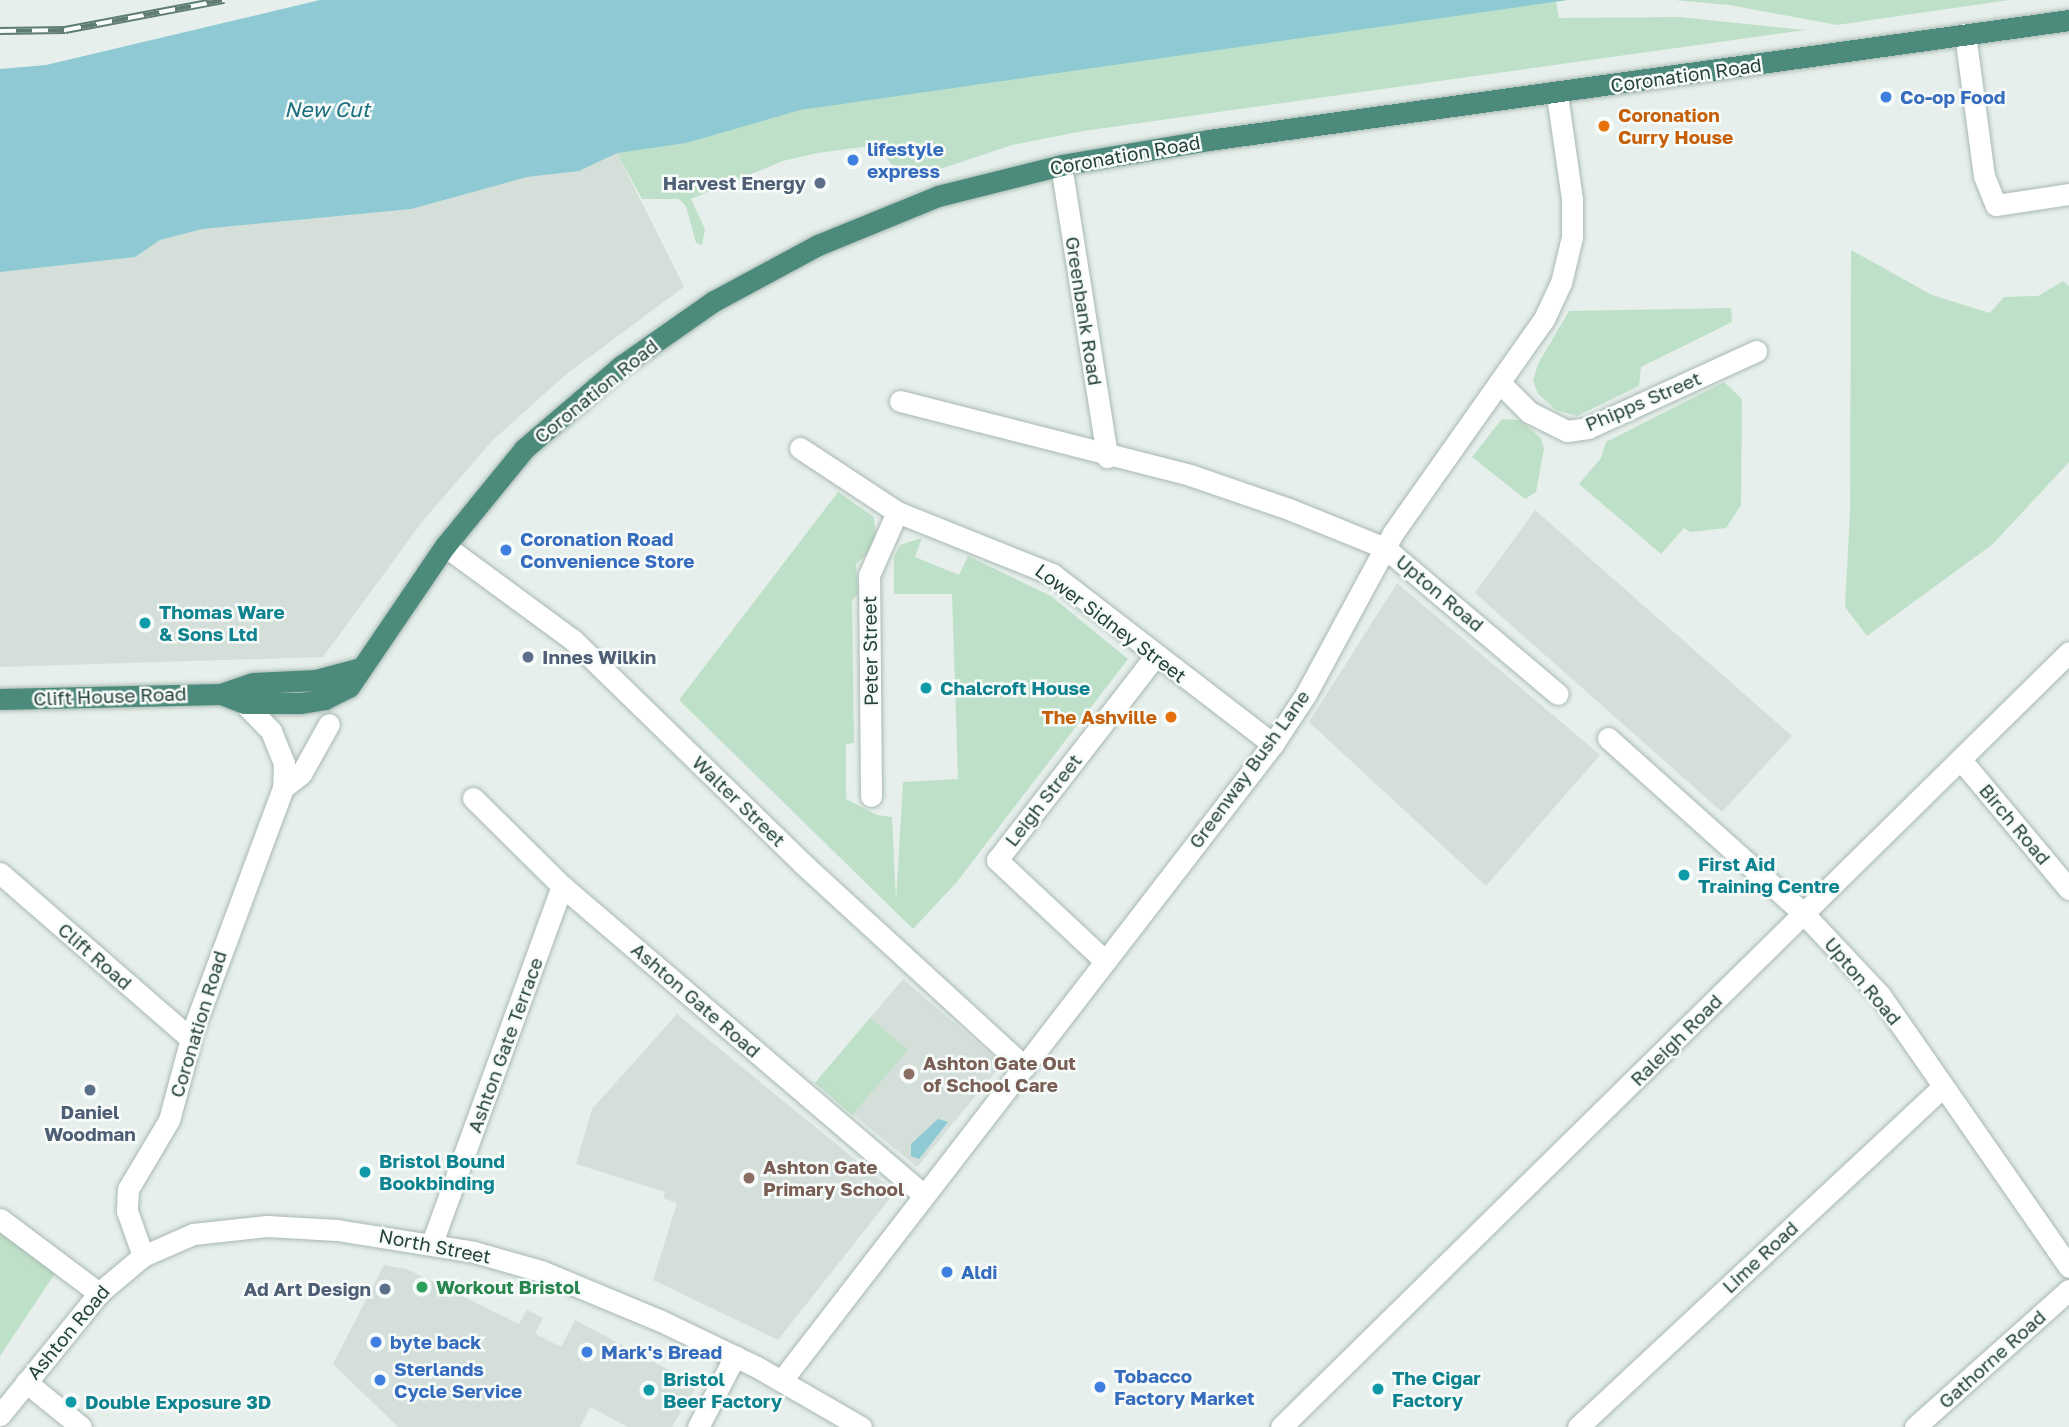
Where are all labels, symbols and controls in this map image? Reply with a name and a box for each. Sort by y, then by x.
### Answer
street label: Coronation Road [1609,53,1763,97]
place label: Co-op Food [1900,86,2006,108]
marker: Co-op Food [1878,89,1894,105]
water label: New Cut [284,96,370,122]
place label: Coronation Curry House [1618,104,1733,148]
marker: Coronation Curry House [1596,118,1612,134]
street label: Coronation Road [1048,131,1202,179]
place label: lifestyle express [867,138,944,182]
marker: lifestyle express [845,152,861,168]
place label: Harvest Energy [663,172,806,194]
marker: Harvest Energy [812,175,828,191]
street label: Greenbank Road [1061,235,1107,387]
street label: Coronation Road [530,334,662,448]
street label: Phipps Street [1582,366,1704,436]
place label: Coronation Road Convenience Store [520,528,694,572]
marker: Coronation Road Convenience Store [498,542,514,558]
street label: Upton Road [1391,550,1489,636]
street label: Lower Sidney Street [1031,559,1191,687]
street label: Peter Street [858,596,882,706]
place label: Thomas Ware & Sons Ltd [159,601,285,645]
marker: Thomas Ware & Sons Ltd [137,615,153,631]
place label: Innes Wilkin [542,646,656,668]
marker: Innes Wilkin [520,649,536,665]
place label: Chalcroft House [940,677,1090,699]
marker: Chalcroft House [918,680,934,696]
street label: Clift House Road [33,682,187,710]
street label: Greenway Bush Lane [1184,685,1314,853]
place label: The Ashville [1042,706,1157,728]
marker: The Ashville [1163,709,1179,725]
street label: Leigh Street [1000,749,1086,851]
street label: Walter Street [688,751,790,851]
street label: Birch Road [1975,779,2055,869]
place label: First Aid Training Centre [1698,853,1840,897]
marker: First Aid Training Centre [1676,867,1692,883]
street label: Clift Road [54,918,136,994]
street label: Upton Road [1820,932,1906,1030]
street label: Ashton Gate Road [627,938,765,1062]
street label: Coronation Road [165,948,231,1100]
street label: Ashton Gate Terrace [463,954,547,1136]
street label: Raleigh Road [1625,989,1727,1091]
place label: Ashton Gate Out of School Care [923,1052,1076,1096]
marker: Ashton Gate Out of School Care [901,1066,917,1082]
marker: Daniel Woodman [82,1082,98,1098]
place label: Daniel Woodman [44,1101,136,1145]
place label: Bristol Bound Bookbinding [379,1150,505,1194]
place label: Ashton Gate Primary School [763,1156,904,1200]
marker: Bristol Bound Bookbinding [357,1164,373,1180]
marker: Ashton Gate Primary School [741,1170,757,1186]
street label: Lime Road [1717,1216,1803,1298]
street label: North Street [377,1224,493,1268]
place label: Aldi [961,1261,997,1283]
marker: Aldi [939,1264,955,1280]
place label: Workout Bristol [436,1276,580,1298]
place label: Ad Art Design [244,1278,371,1300]
marker: Workout Bristol [414,1279,430,1295]
street label: Ashton Road [22,1280,114,1384]
marker: Ad Art Design [377,1281,393,1297]
street label: Gathorne Road [1934,1305,2050,1413]
place label: byte back [390,1331,481,1353]
marker: byte back [368,1334,384,1350]
place label: Mark's Bread [601,1341,722,1363]
marker: Mark's Bread [579,1344,595,1360]
place label: Sterlands Cycle Service [394,1358,522,1402]
place label: Tobacco Factory Market [1114,1365,1255,1409]
place label: The Cigar Factory [1392,1367,1481,1411]
place label: Bristol Beer Factory [663,1368,782,1412]
marker: Sterlands Cycle Service [372,1372,388,1388]
marker: Tobacco Factory Market [1092,1379,1108,1395]
marker: The Cigar Factory [1370,1381,1386,1397]
marker: Bristol Beer Factory [641,1382,657,1398]
place label: Double Exposure 3D [85,1391,271,1413]
marker: Double Exposure 3D [63,1394,79,1410]

